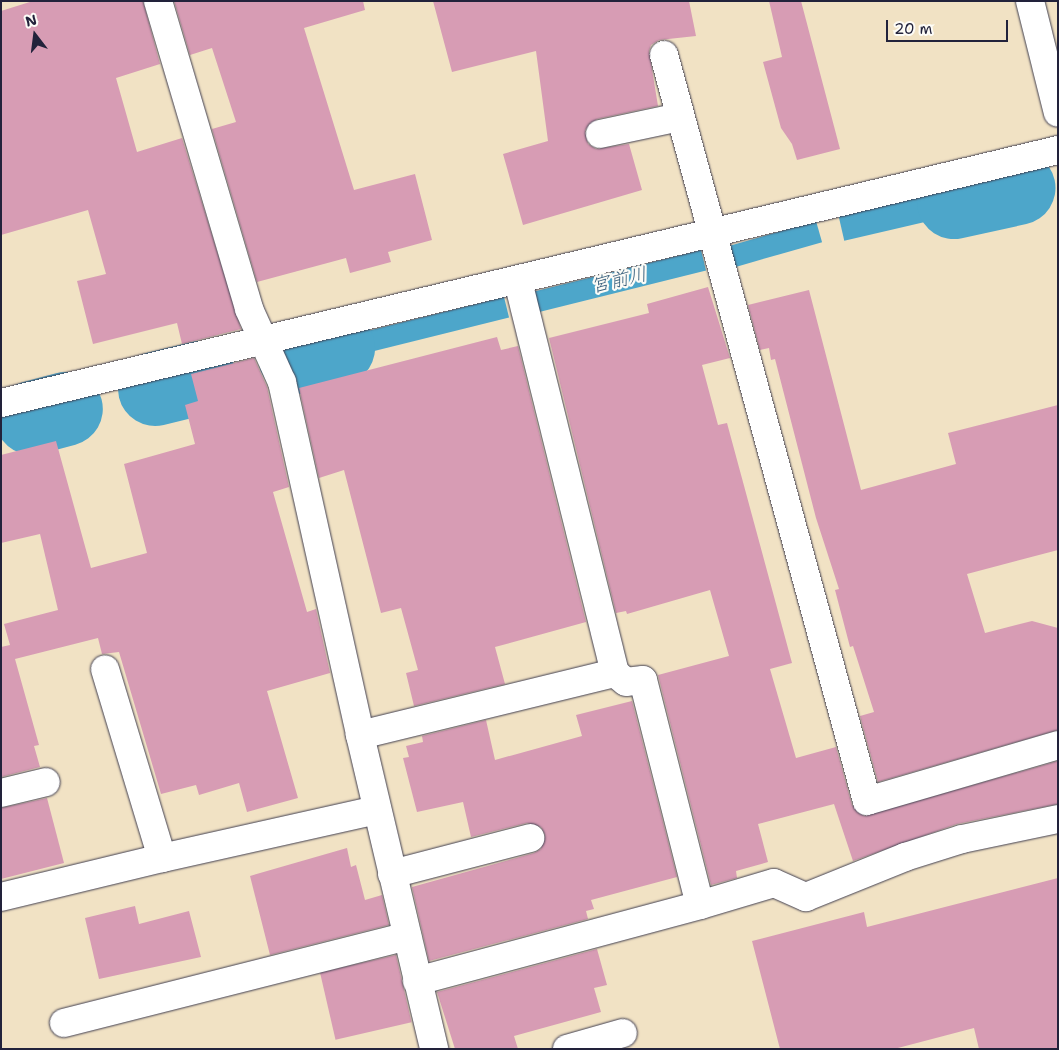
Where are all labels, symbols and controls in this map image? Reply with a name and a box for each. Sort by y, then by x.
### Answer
north arrow [10,10,60,60]
text: N [23,10,39,31]
scale bar [889,10,1012,42]
text: 20 m [894,19,933,39]
water label: 宮前川 [589,262,649,298]

